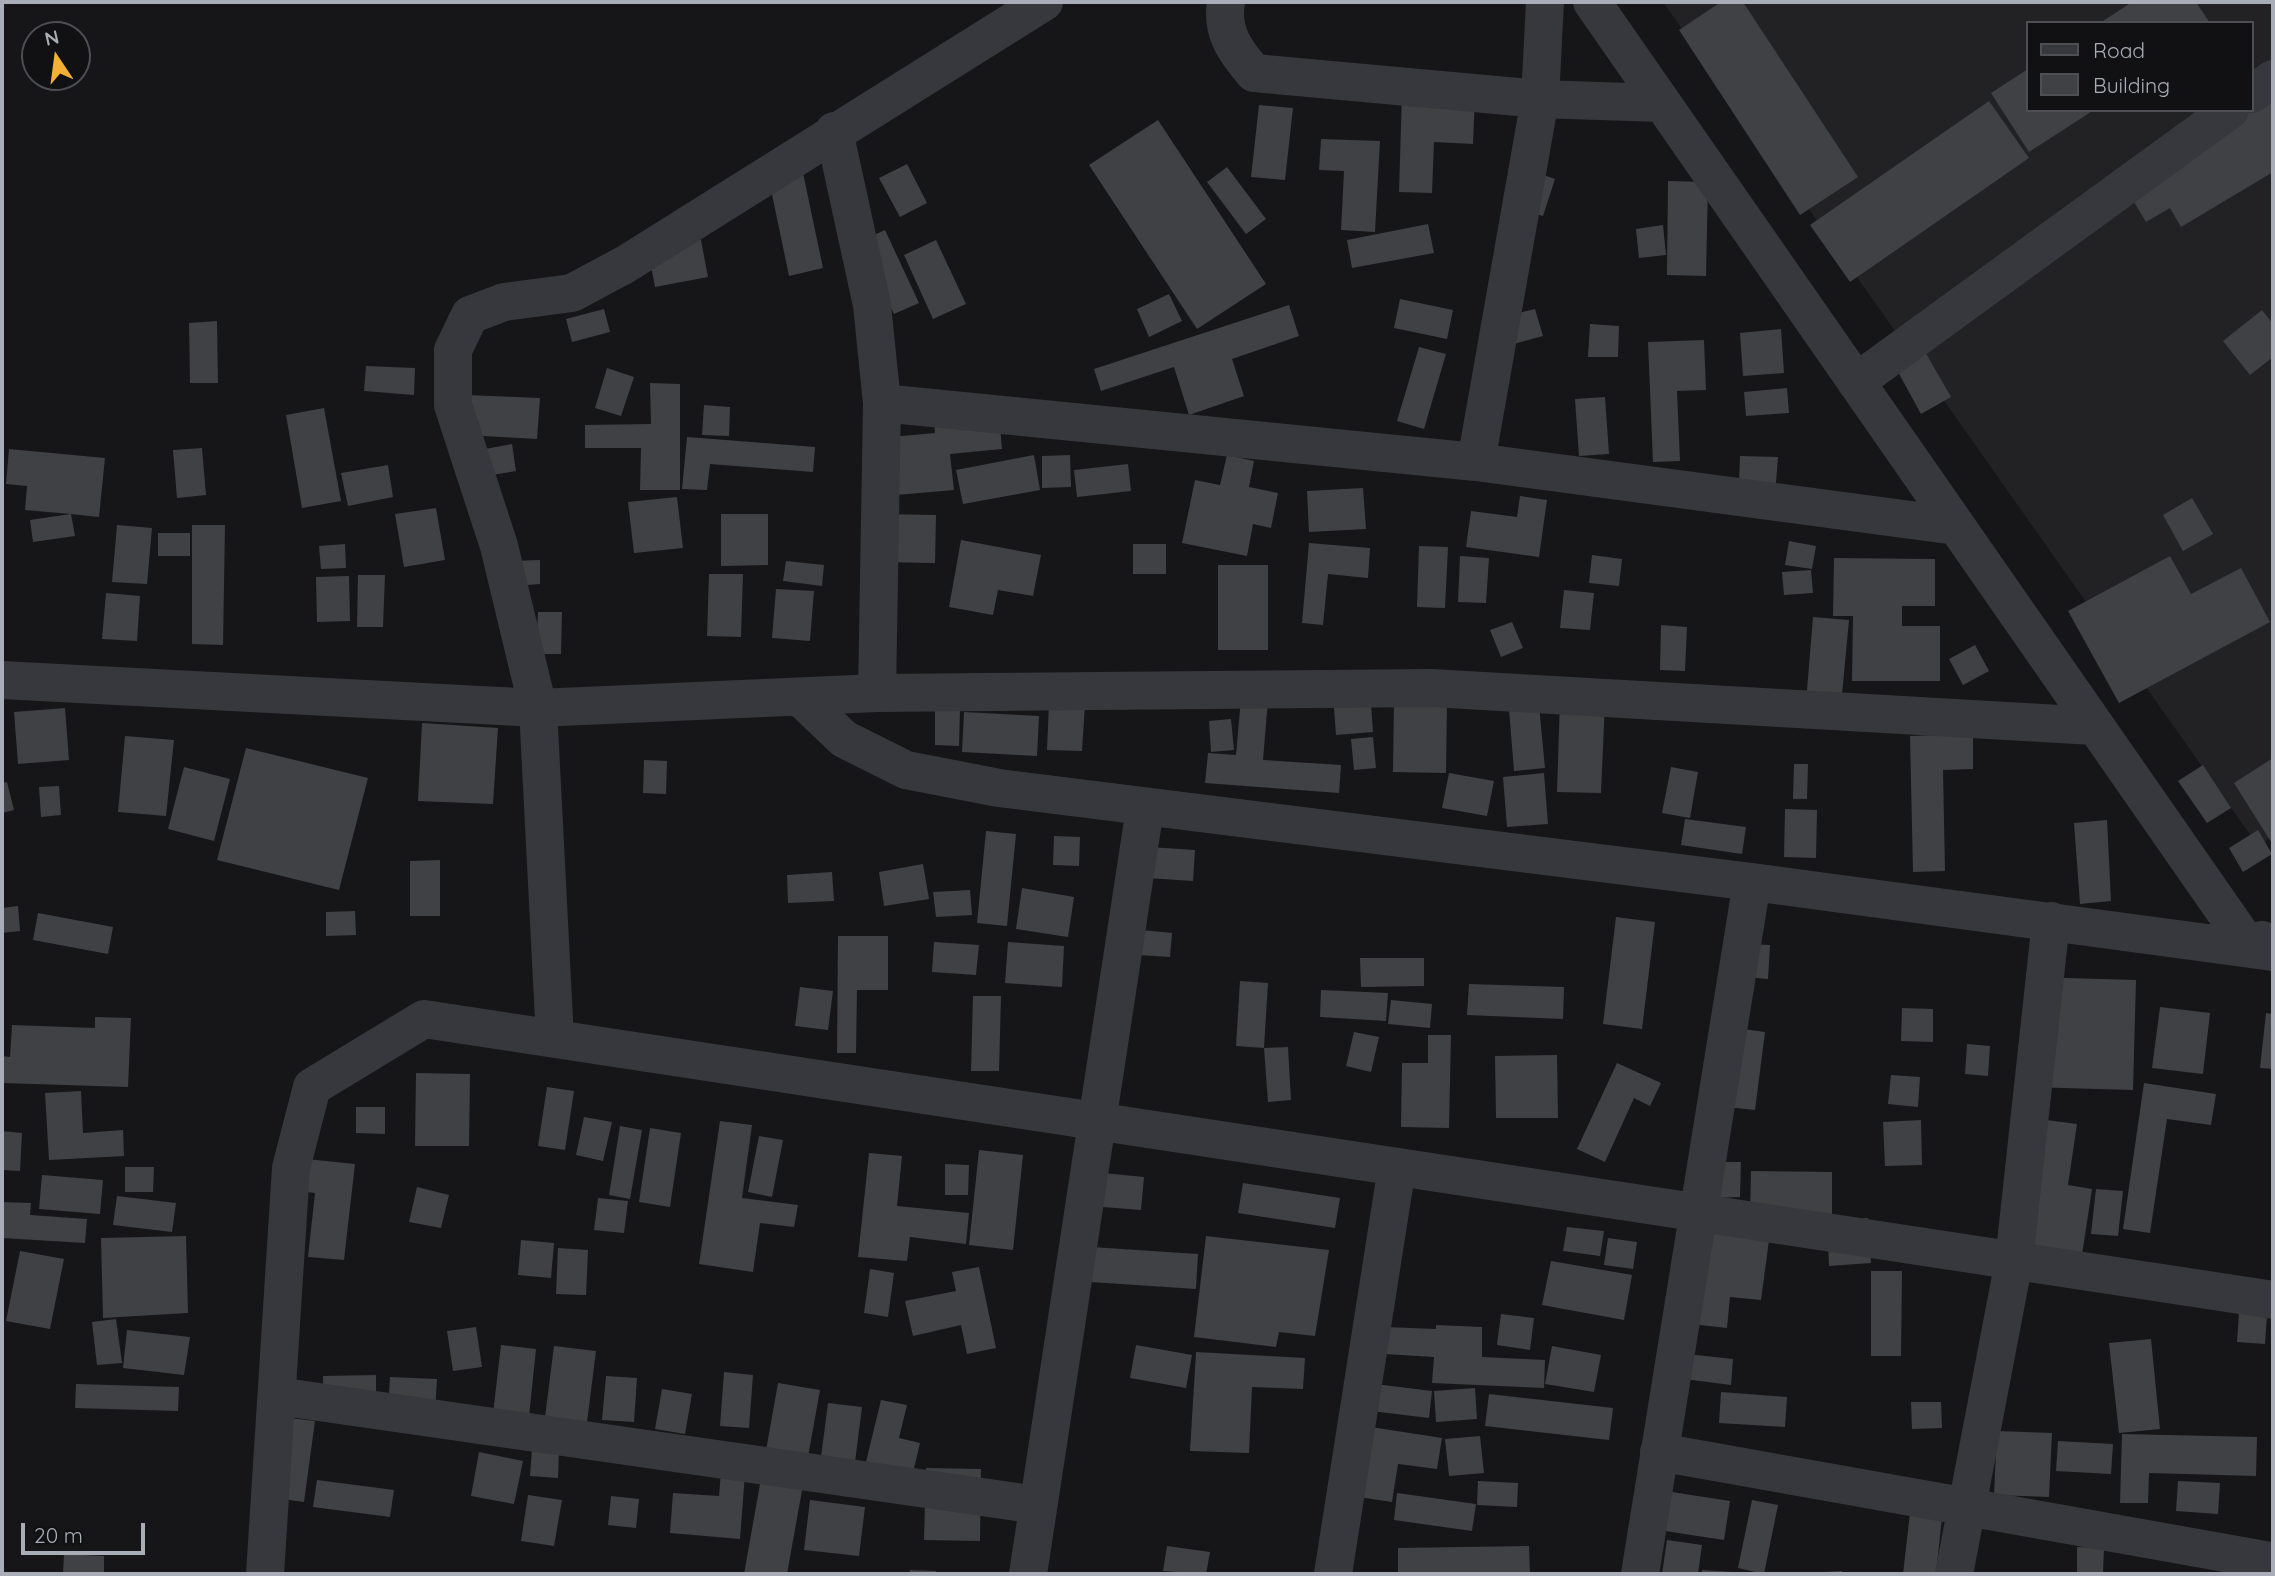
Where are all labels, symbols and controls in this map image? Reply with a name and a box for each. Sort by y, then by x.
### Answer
north arrow [21,21,91,91]
legend [2026,21,2254,112]
text: N [42,24,61,51]
text: Road [2093,37,2145,63]
text: Building [2093,72,2170,98]
scale bar [24,1510,149,1554]
text: 20 m [34,1522,83,1548]

